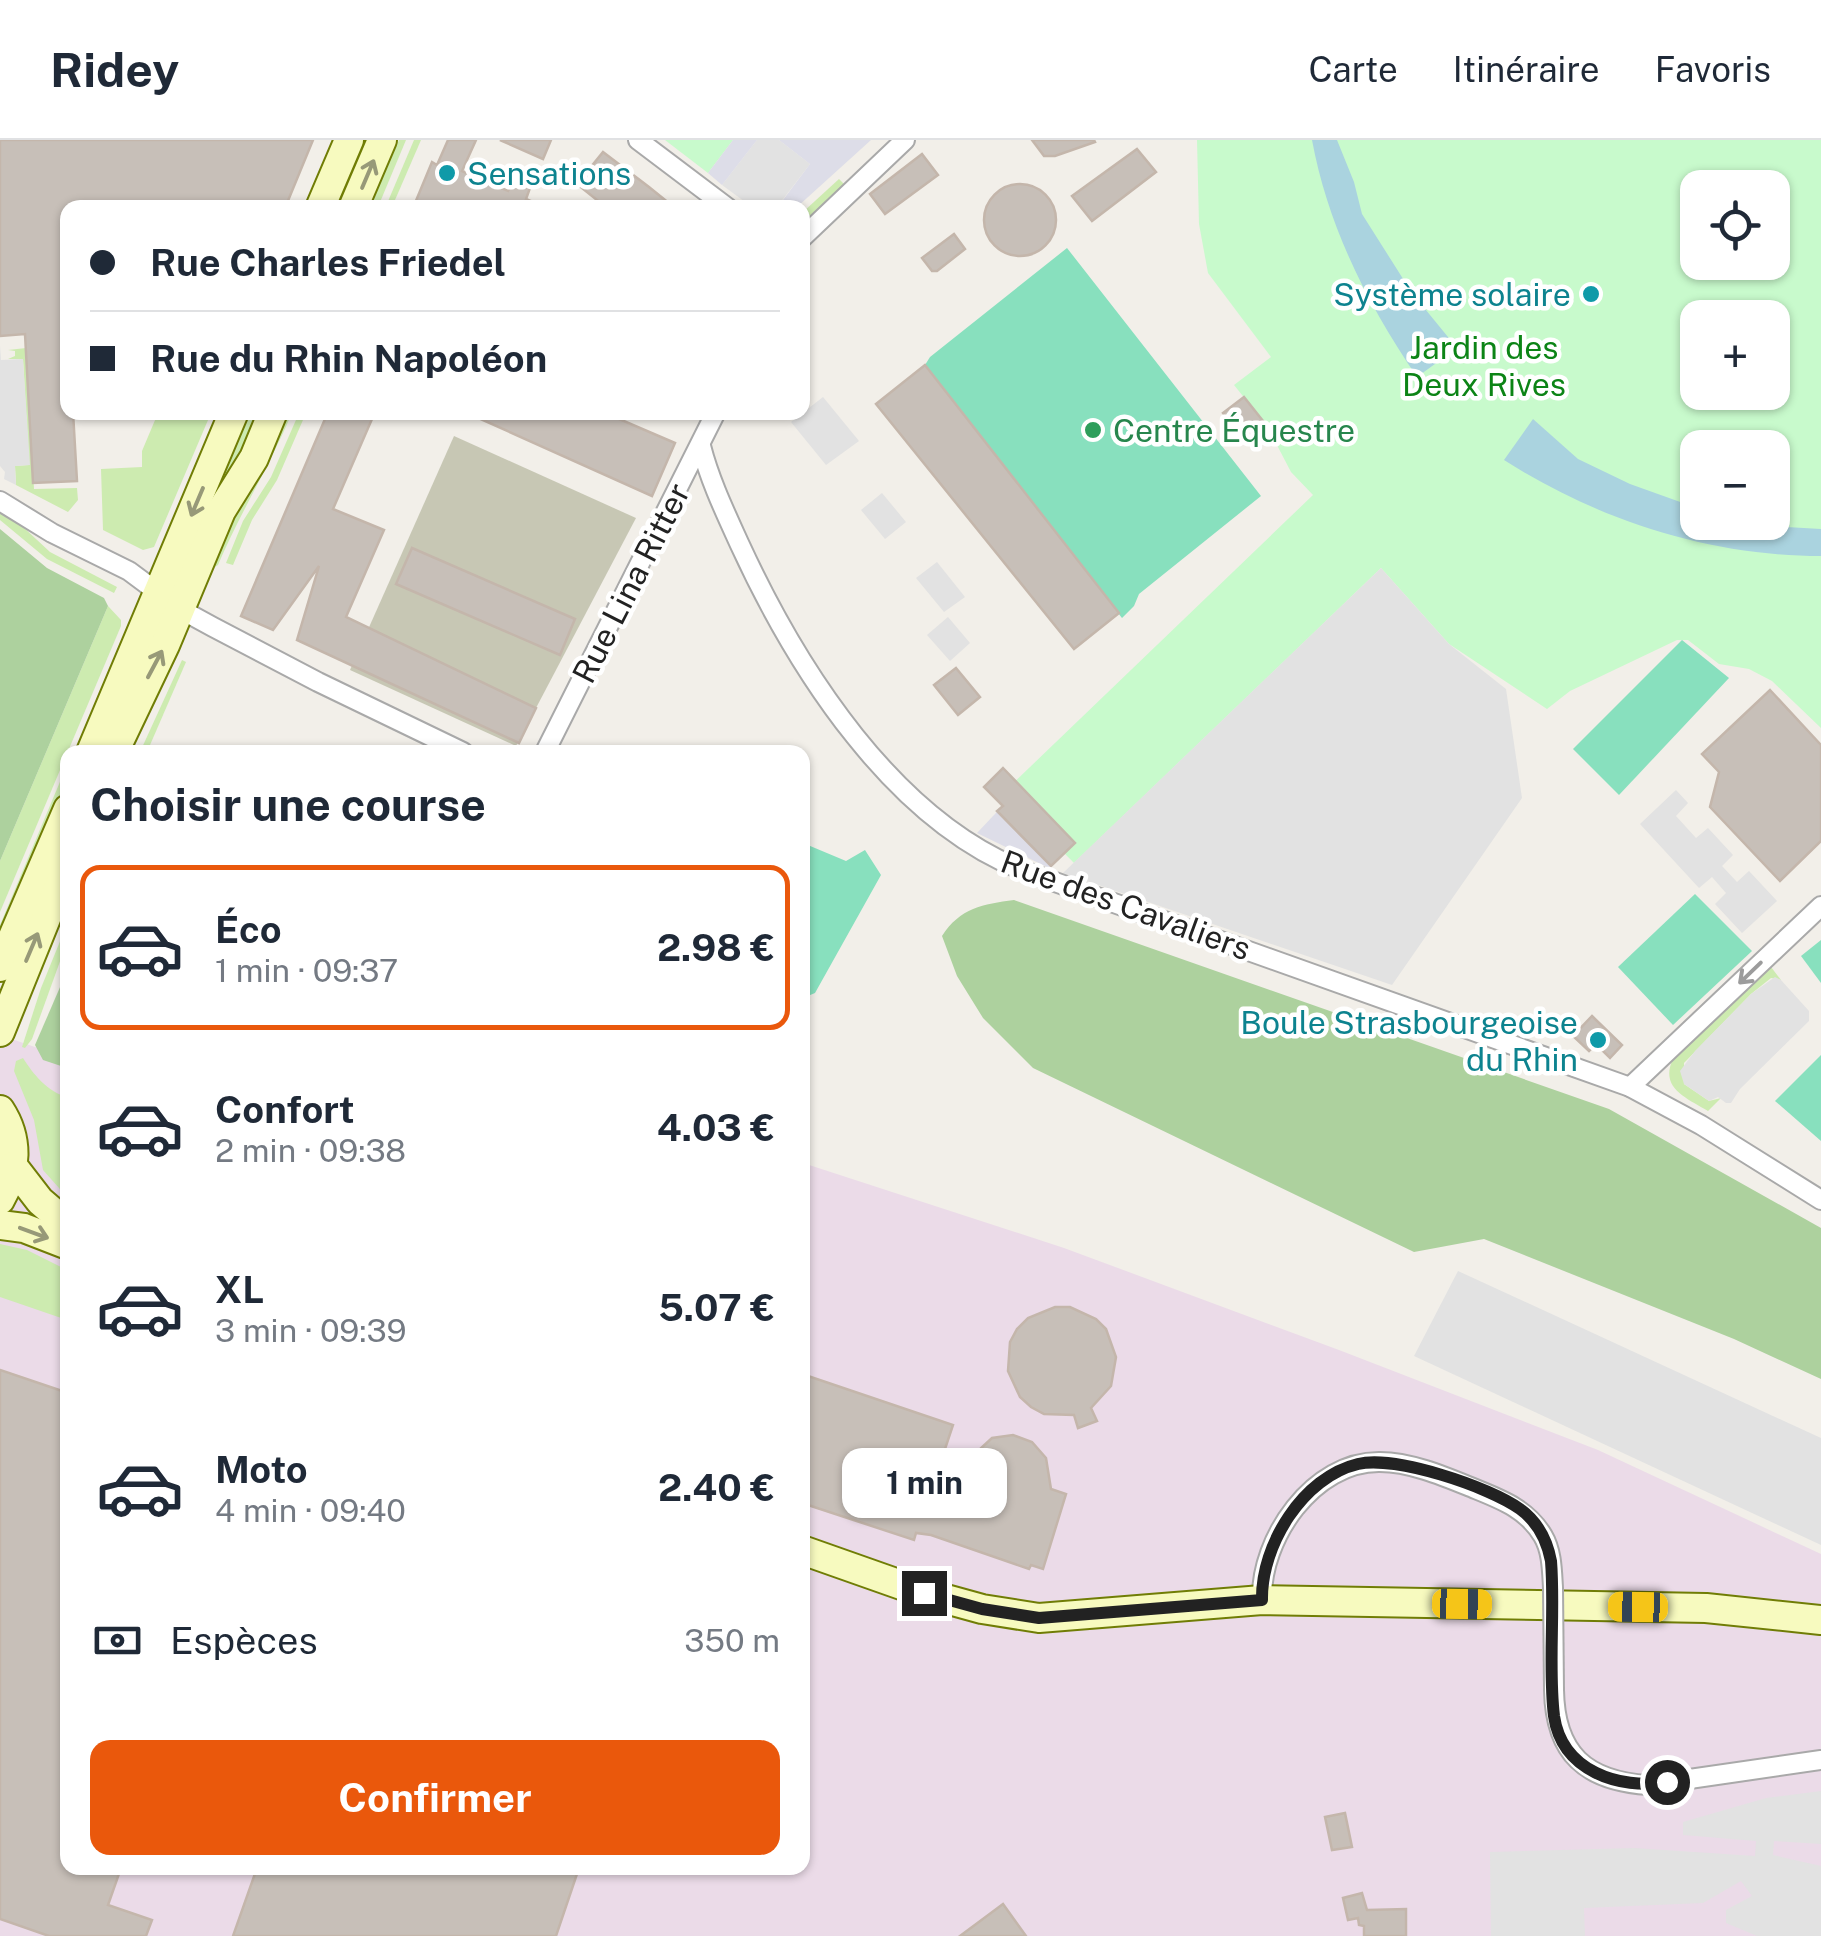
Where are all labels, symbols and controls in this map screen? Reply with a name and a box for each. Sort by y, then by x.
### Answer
text: Ridey [50,41,179,98]
text: Carte [1308,49,1398,90]
text: Itinéraire [1453,49,1600,90]
text: Favoris [1655,49,1771,90]
place label: Sensations [467,155,631,192]
one-way arrow [360,159,378,190]
marker: Sensations [436,162,458,184]
map controls [1680,170,1790,540]
button: locate [1680,170,1790,280]
text: Rue Charles Friedel [150,240,506,285]
place label: Système solaire [1333,276,1571,313]
marker: Système solaire [1580,283,1602,305]
button: + [1680,300,1790,410]
park label: Jardin des Deux Rives [1402,329,1566,403]
text: Rue du Rhin Napoléon [150,336,547,381]
place label: Centre Équestre [1113,412,1355,449]
marker: Centre Équestre [1082,419,1104,441]
button: − [1680,430,1790,540]
street label: Rue Lina Ritter [565,477,697,689]
one-way arrow [186,487,204,517]
one-way arrow [146,650,165,680]
text: Choisir une course [90,778,486,831]
street label: Rue des Cavaliers [996,843,1256,967]
icon: car [95,903,185,993]
text: Éco [215,907,282,952]
text: 2.98 € [657,925,775,970]
one-way arrow [25,932,43,963]
text: 1 min · 09:37 [215,952,398,989]
one-way arrow [1739,961,1763,985]
place label: Boule Strasbourgeoise du Rhin [1240,1004,1578,1078]
marker: Boule Strasbourgeoise du Rhin [1587,1029,1609,1051]
icon: car [95,1083,185,1173]
text: Confort [215,1087,355,1132]
text: 4.03 € [657,1105,775,1150]
text: 2 min · 09:38 [215,1132,406,1169]
one-way arrow [18,1225,49,1243]
icon: car [95,1263,185,1353]
text: XL [215,1267,264,1312]
text: 5.07 € [658,1285,775,1330]
text: 3 min · 09:39 [215,1312,406,1349]
icon: car [95,1443,185,1533]
text: Moto [215,1447,308,1492]
callout: 1 min [842,1448,1006,1518]
text: 1 min [886,1464,963,1501]
text: 2.40 € [658,1465,775,1510]
text: 4 min · 09:40 [215,1492,406,1529]
route end [902,1571,947,1616]
car [1432,1588,1492,1620]
car [1608,1591,1668,1623]
icon: cash [90,1613,145,1668]
text: Espèces [170,1618,318,1663]
text: 350 m [684,1622,780,1659]
button: Confirmer [90,1740,780,1855]
route start [1645,1760,1690,1805]

